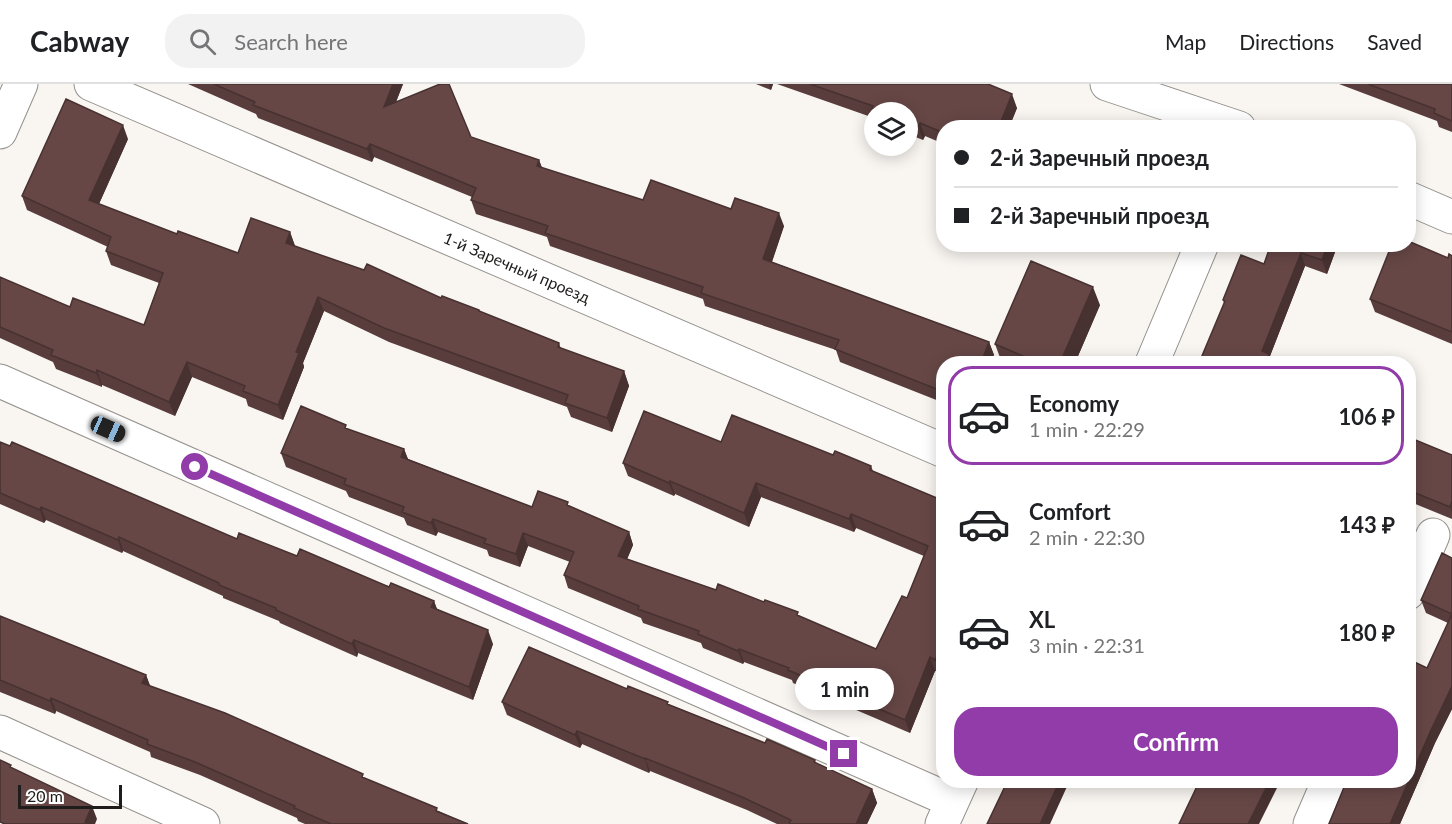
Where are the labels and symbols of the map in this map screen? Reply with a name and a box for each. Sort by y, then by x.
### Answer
street label: 1-й Заречный проезд [441,227,593,307]
car [88,413,128,445]
route start [181,453,208,480]
callout: 1 min [794,667,894,709]
route end [830,740,857,767]
scale bar [18,782,122,810]

